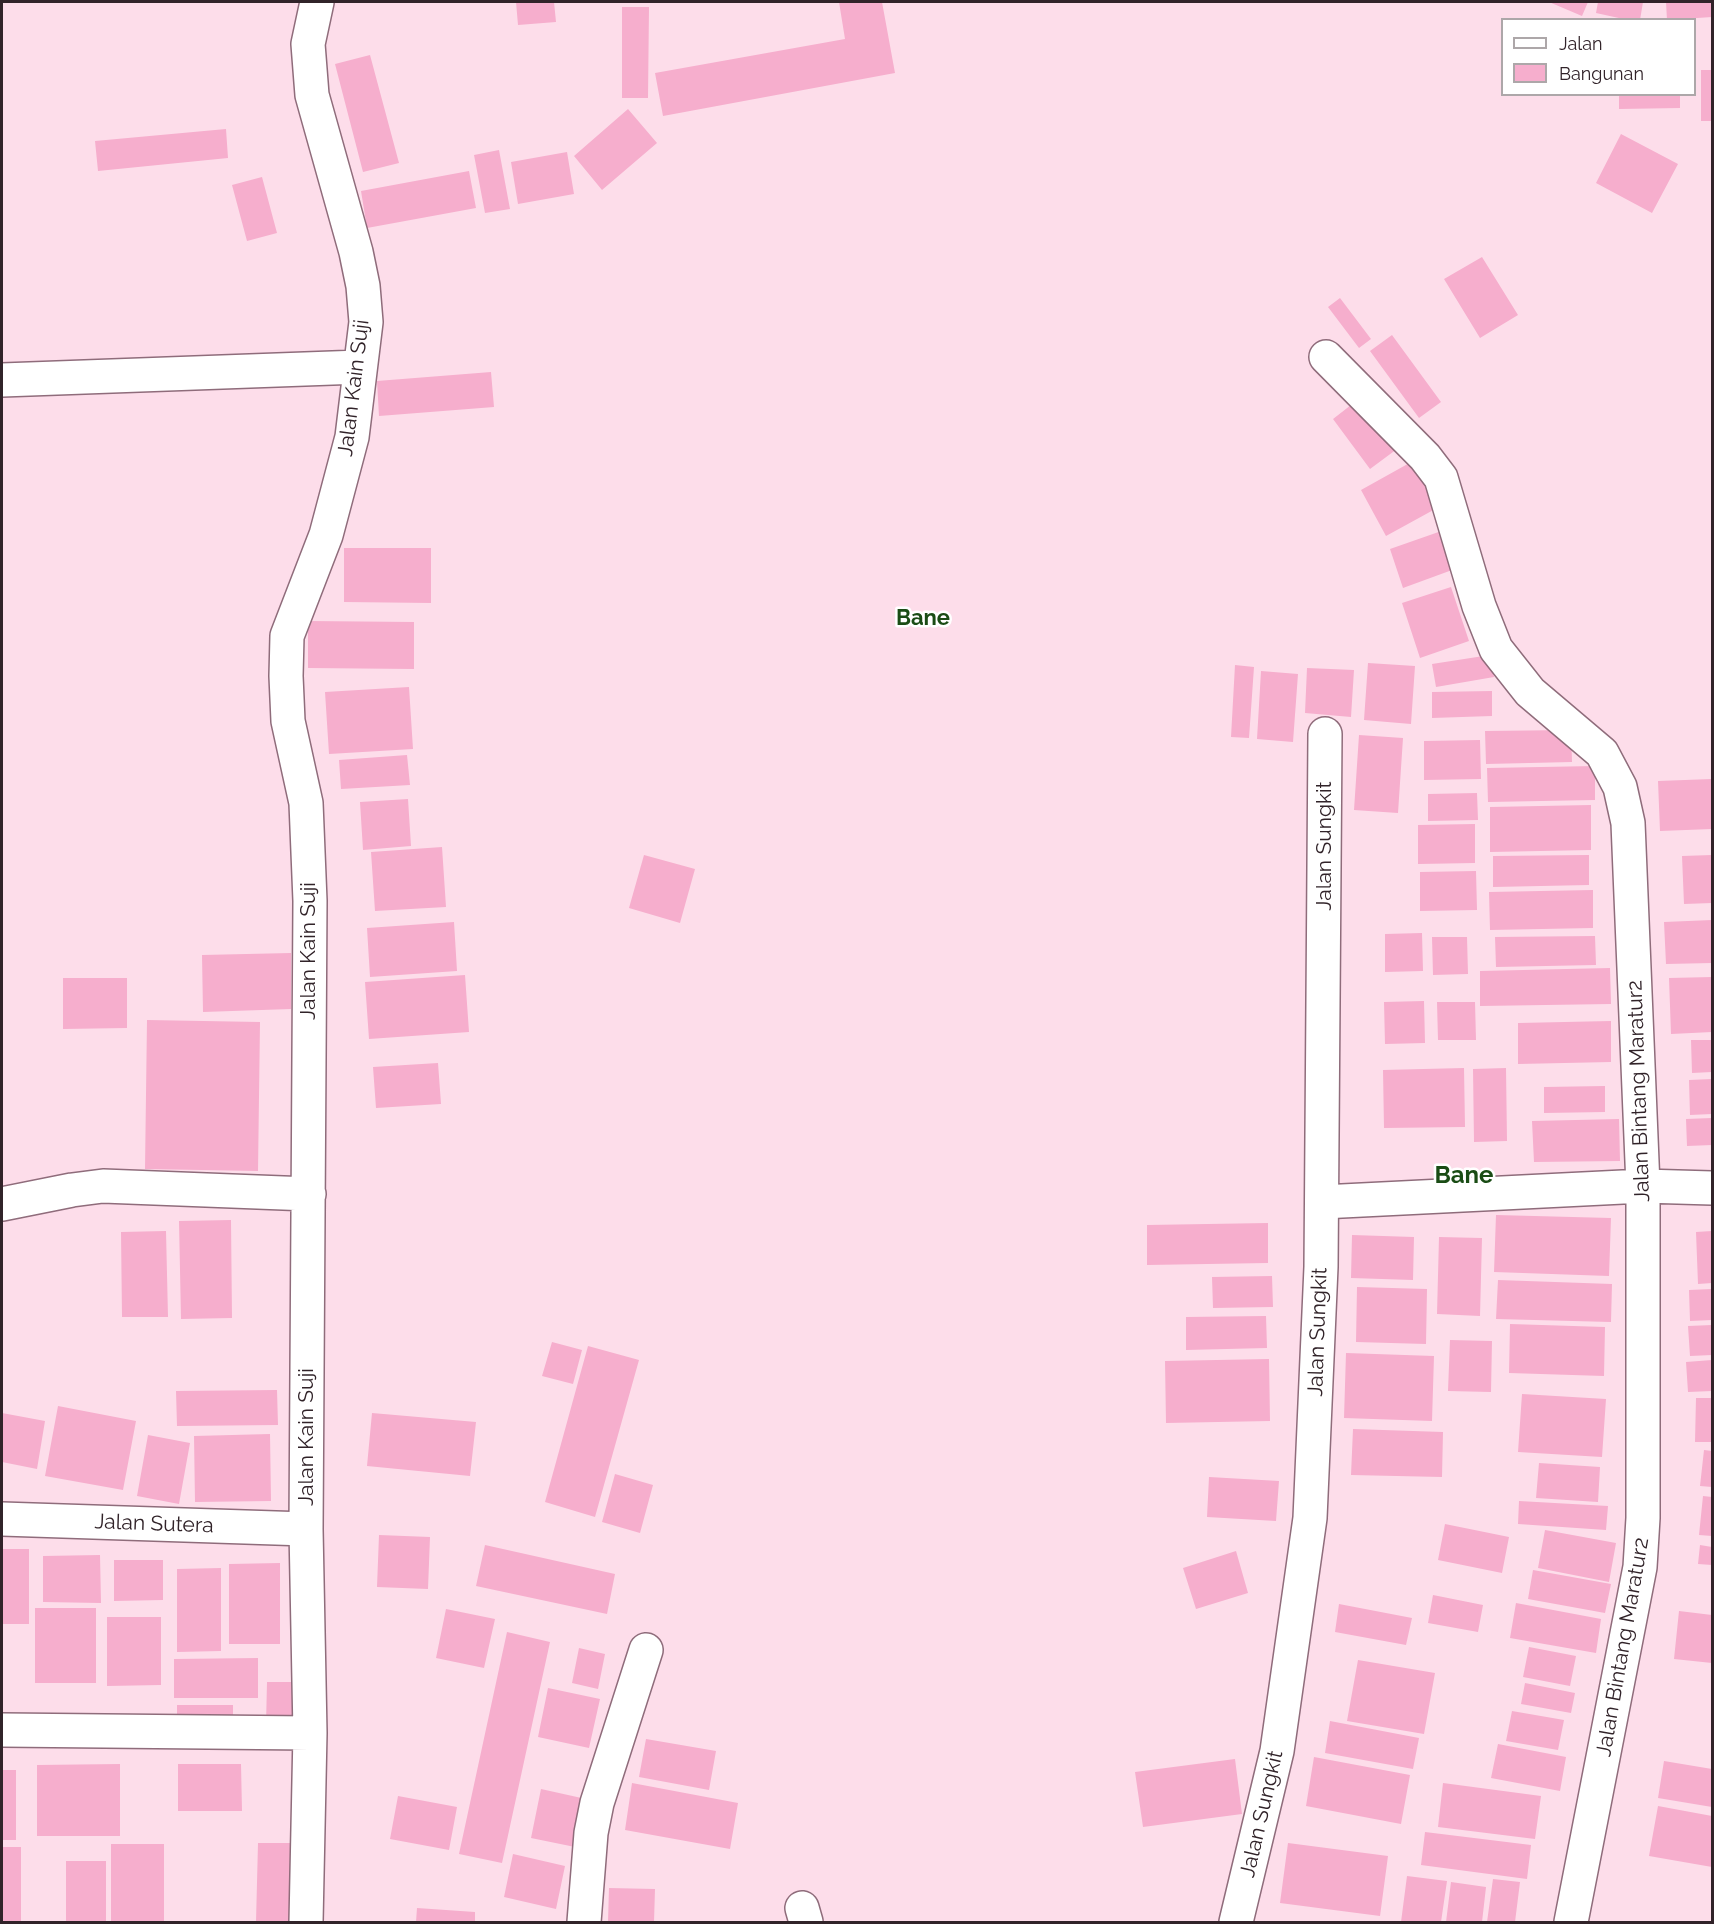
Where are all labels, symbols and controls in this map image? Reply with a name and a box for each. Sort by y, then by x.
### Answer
legend [1501,18,1696,96]
text: Jalan [1559,33,1603,54]
text: Bangunan [1559,63,1644,84]
street label: Jalan Kain Suji [333,318,375,458]
district label: Bane [896,605,950,631]
street label: Jalan Sungkit [1312,781,1338,911]
street label: Jalan Kain Suji [296,882,322,1020]
street label: Jalan Bintang Maratur2 [1623,980,1655,1202]
district label: Bane [1435,1162,1493,1190]
street label: Jalan Sungkit [1303,1267,1333,1397]
street label: Jalan Kain Suji [294,1368,320,1506]
street label: Jalan Sutera [94,1509,214,1539]
street label: Jalan Bintang Maratur2 [1591,1535,1655,1759]
street label: Jalan Sungkit [1235,1748,1289,1880]

